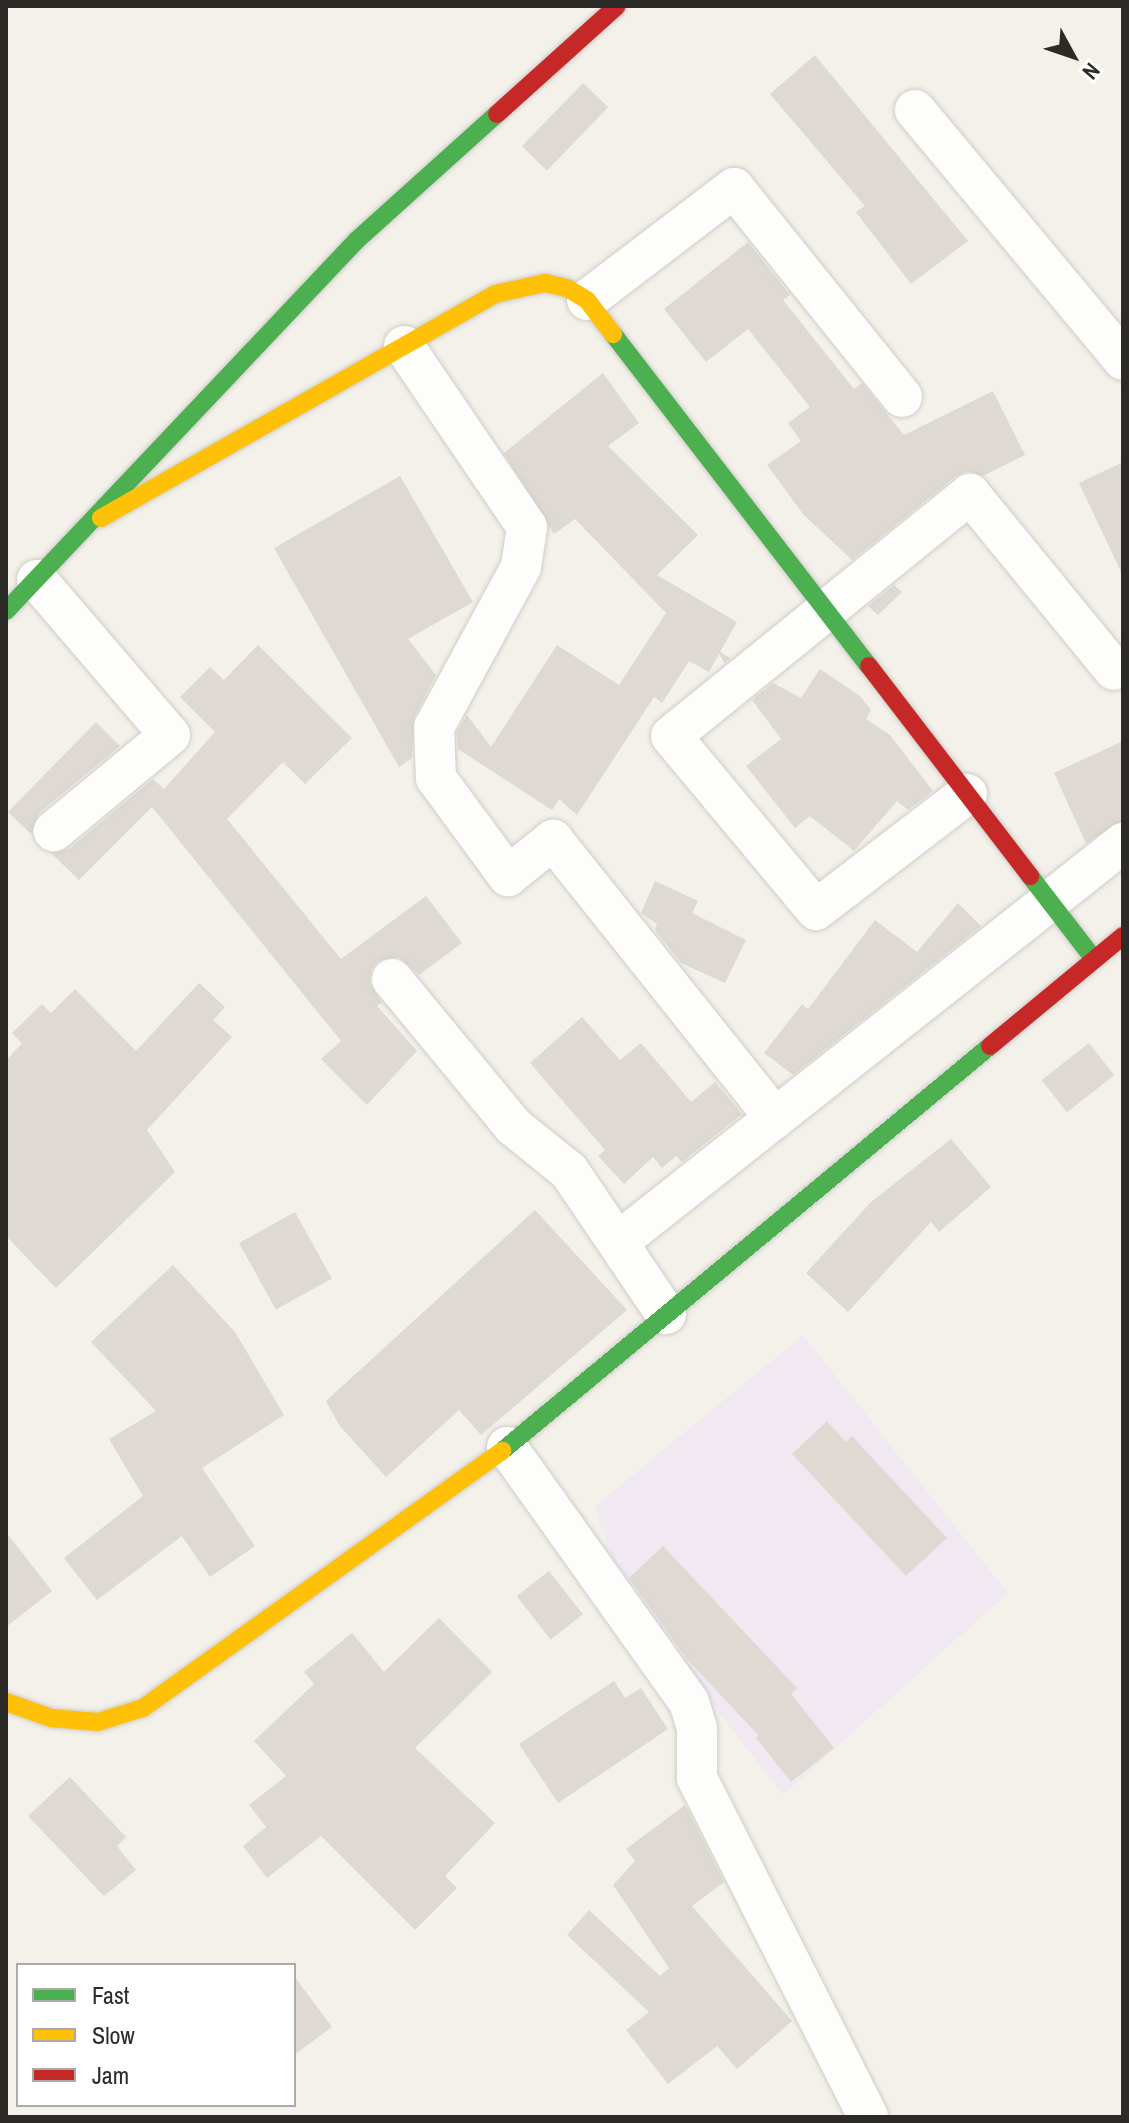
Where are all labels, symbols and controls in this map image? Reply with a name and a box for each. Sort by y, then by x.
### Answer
north arrow [1033,16,1113,96]
text: N [1076,57,1107,86]
legend [16,1963,296,2107]
text: Fast [92,1979,129,2011]
text: Slow [92,2019,135,2051]
text: Jam [92,2059,129,2091]

